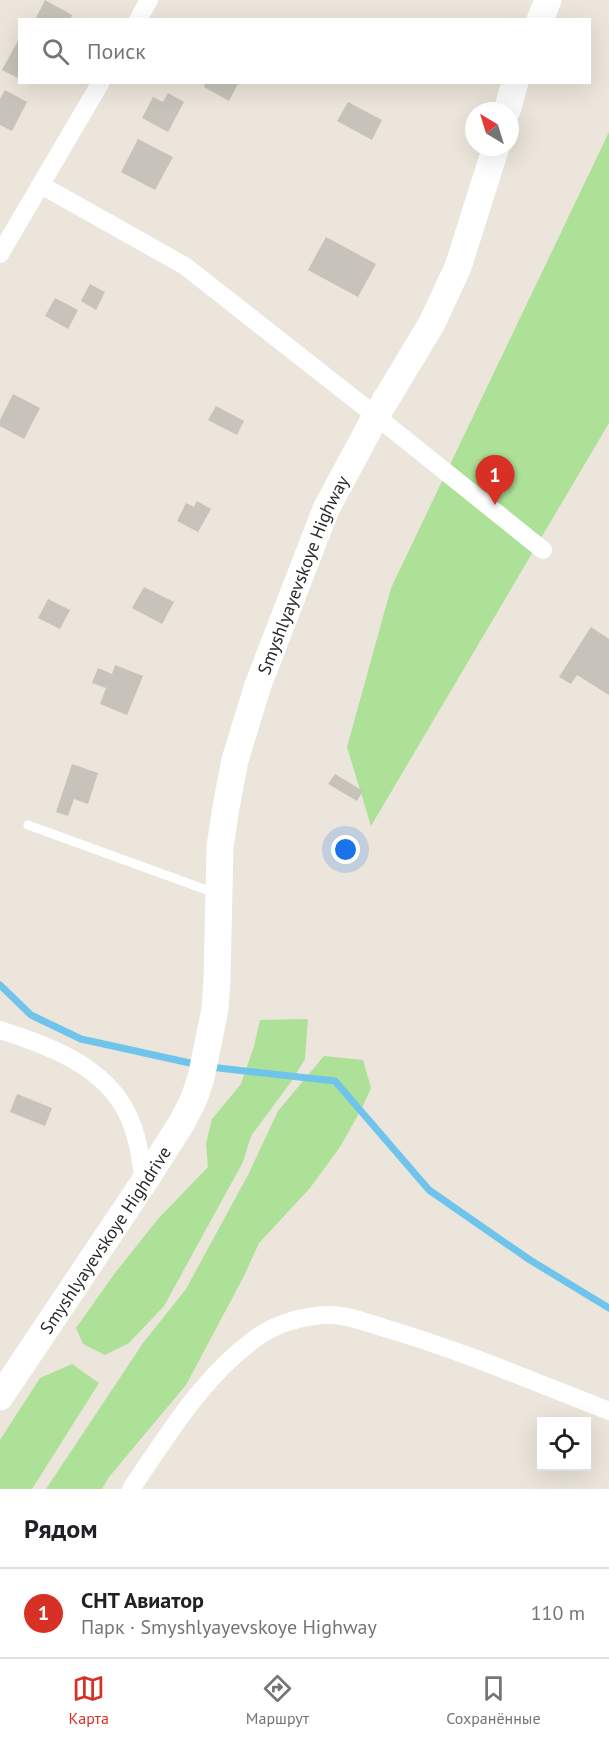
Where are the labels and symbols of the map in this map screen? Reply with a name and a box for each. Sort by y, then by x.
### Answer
north arrow [465,102,519,156]
pin: 1 [476,456,514,505]
street label: Smyshlyayevskoye Highway [252,471,354,678]
your location [331,835,360,864]
street label: Smyshlyayevskoye Highdrive [34,1142,175,1338]

